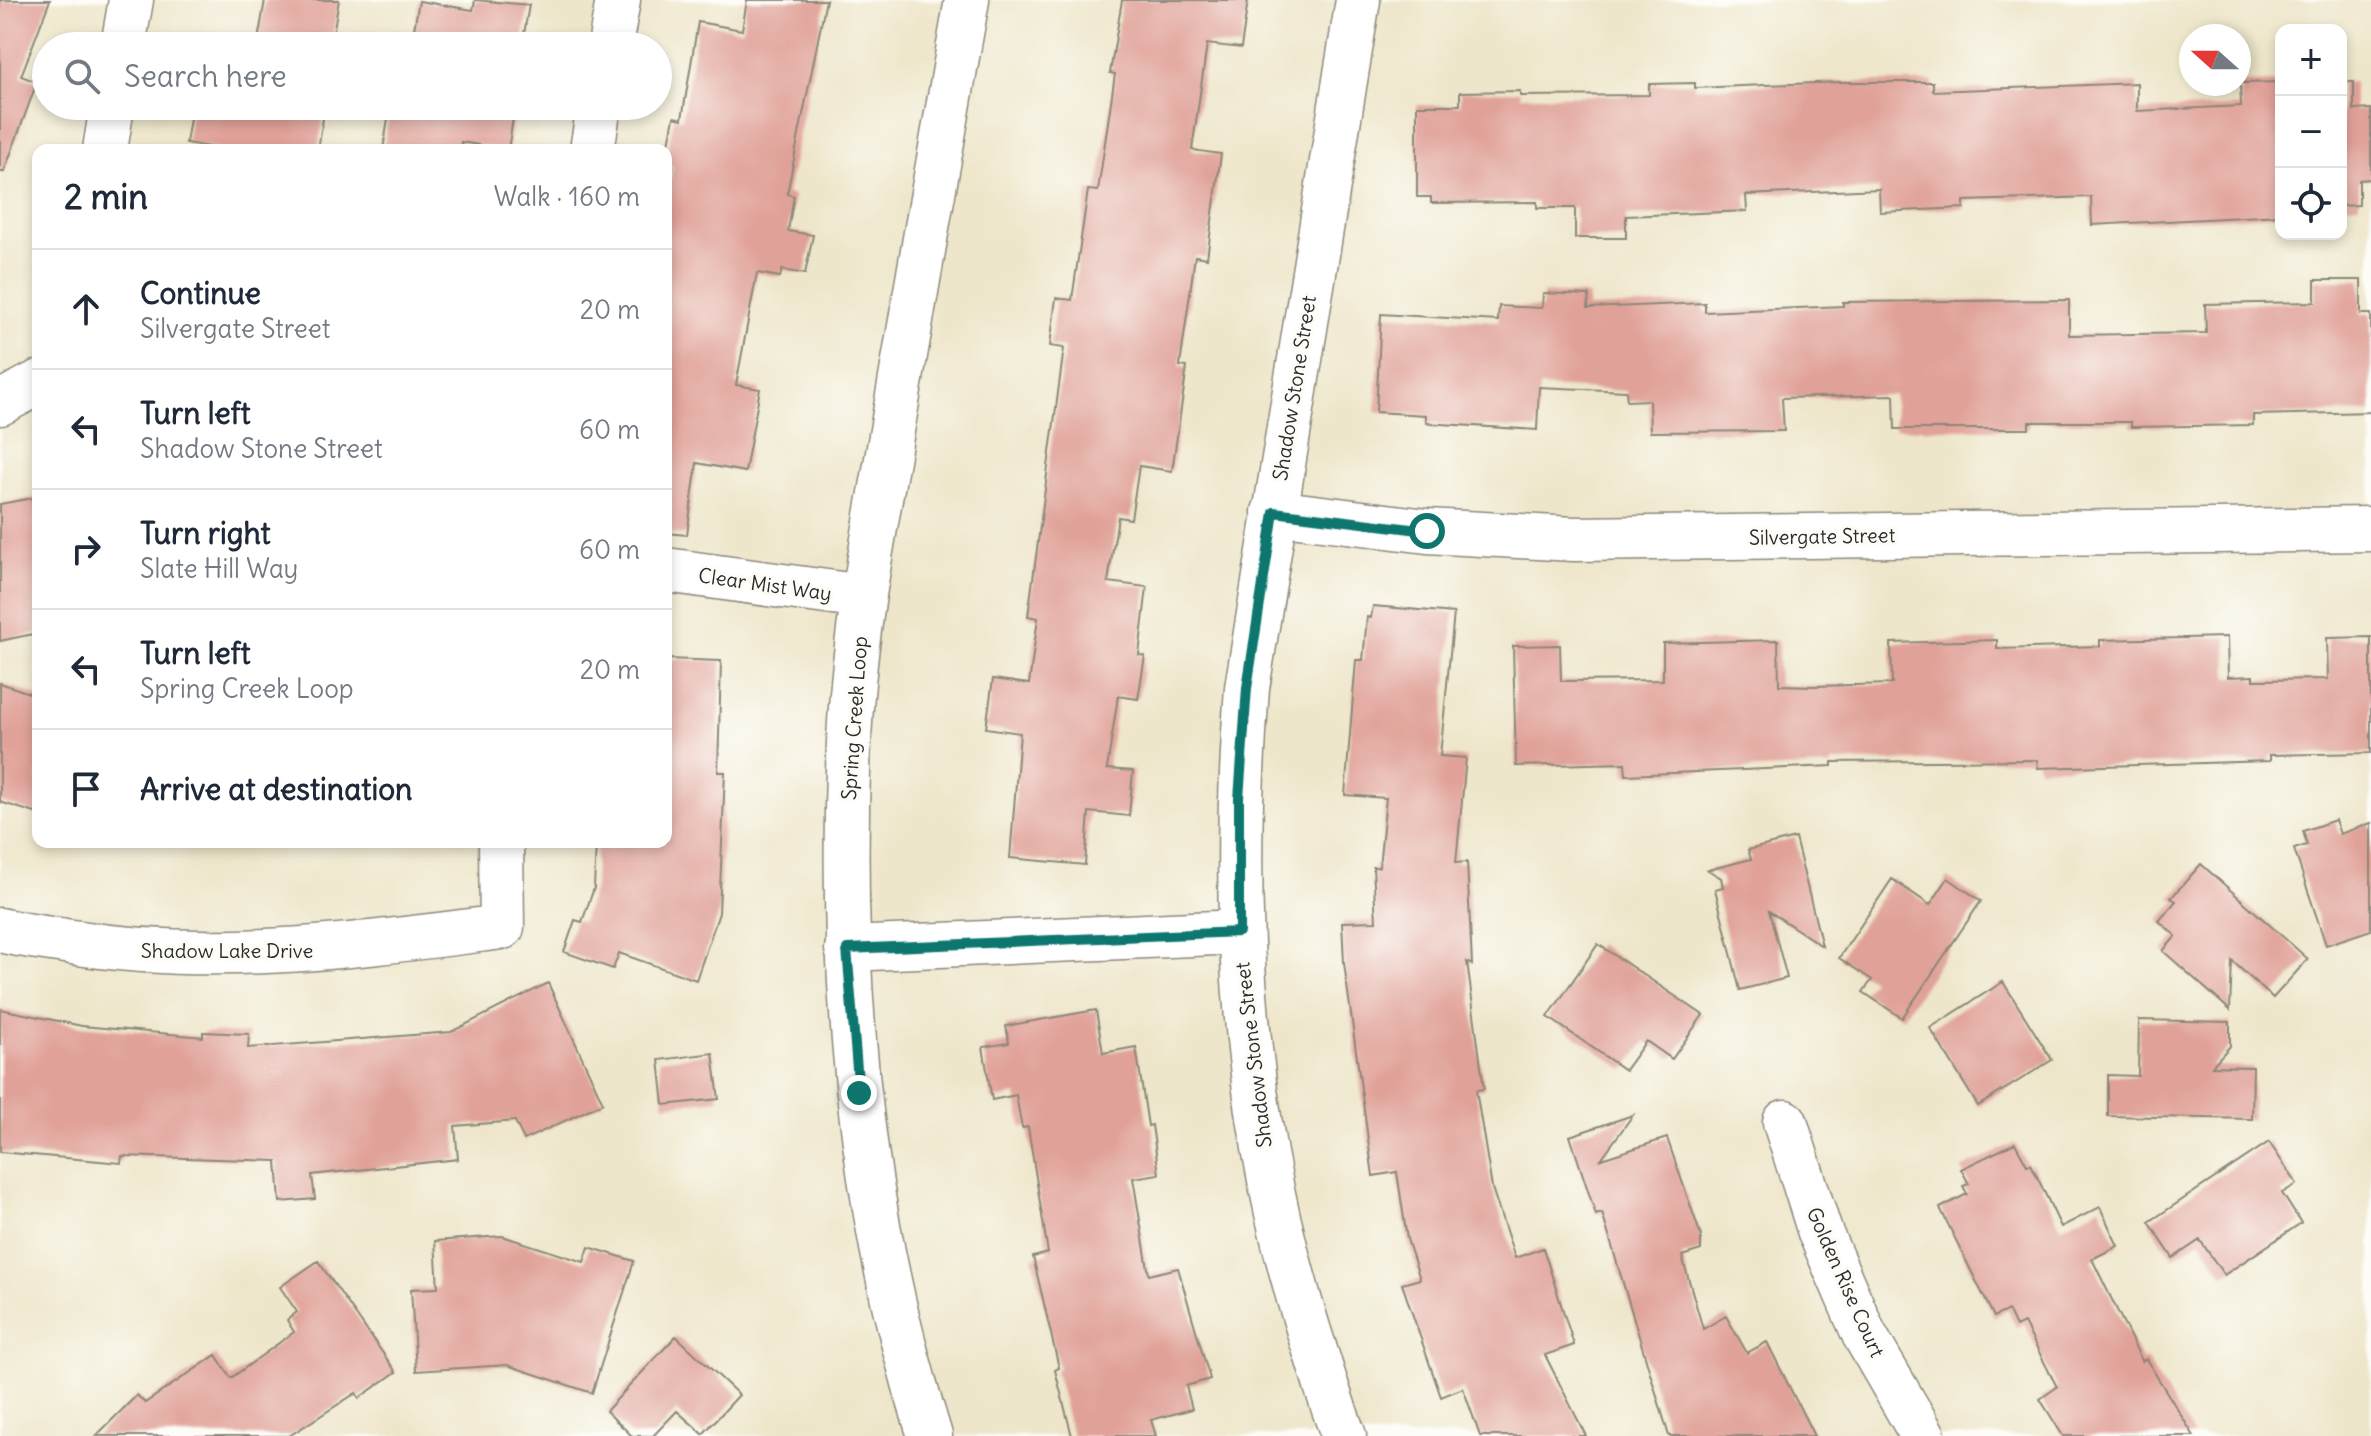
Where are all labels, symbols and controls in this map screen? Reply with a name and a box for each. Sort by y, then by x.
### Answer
north arrow [2179,24,2251,96]
map controls [2275,24,2347,240]
button: + [2275,24,2347,96]
search box [32,32,672,120]
icon: search [60,54,104,98]
text: Search here [124,57,287,95]
button: − [2275,96,2347,168]
button: locate [2275,168,2347,240]
text: 2 min [64,175,148,218]
text: Walk · 160 m [494,180,640,213]
text: Continue [140,274,261,312]
icon: ahead [64,287,108,331]
text: 20 m [580,293,640,326]
street label: Shadow Stone Street [1267,294,1321,482]
text: Silvergate Street [140,312,330,345]
text: Turn left [140,394,251,432]
icon: left [64,407,108,451]
text: 60 m [579,413,640,446]
text: Shadow Stone Street [140,432,383,465]
route start [1409,513,1445,549]
text: Turn right [140,514,271,552]
street label: Silvergate Street [1749,522,1896,550]
icon: right [64,527,108,571]
text: 60 m [579,533,640,566]
text: Slate Hill Way [140,552,298,585]
street label: Clear Mist Way [697,562,833,606]
text: Turn left [140,634,251,672]
street label: Spring Creek Loop [836,635,872,801]
icon: left [64,647,108,691]
text: 20 m [580,653,640,686]
text: Spring Creek Loop [140,672,354,705]
icon: arrive [64,767,108,811]
text: Arrive at destination [140,770,412,808]
street label: Shadow Lake Drive [141,938,313,963]
street label: Shadow Stone Street [1229,961,1277,1149]
route end [841,1075,877,1111]
street label: Golden Rise Court [1802,1203,1890,1361]

